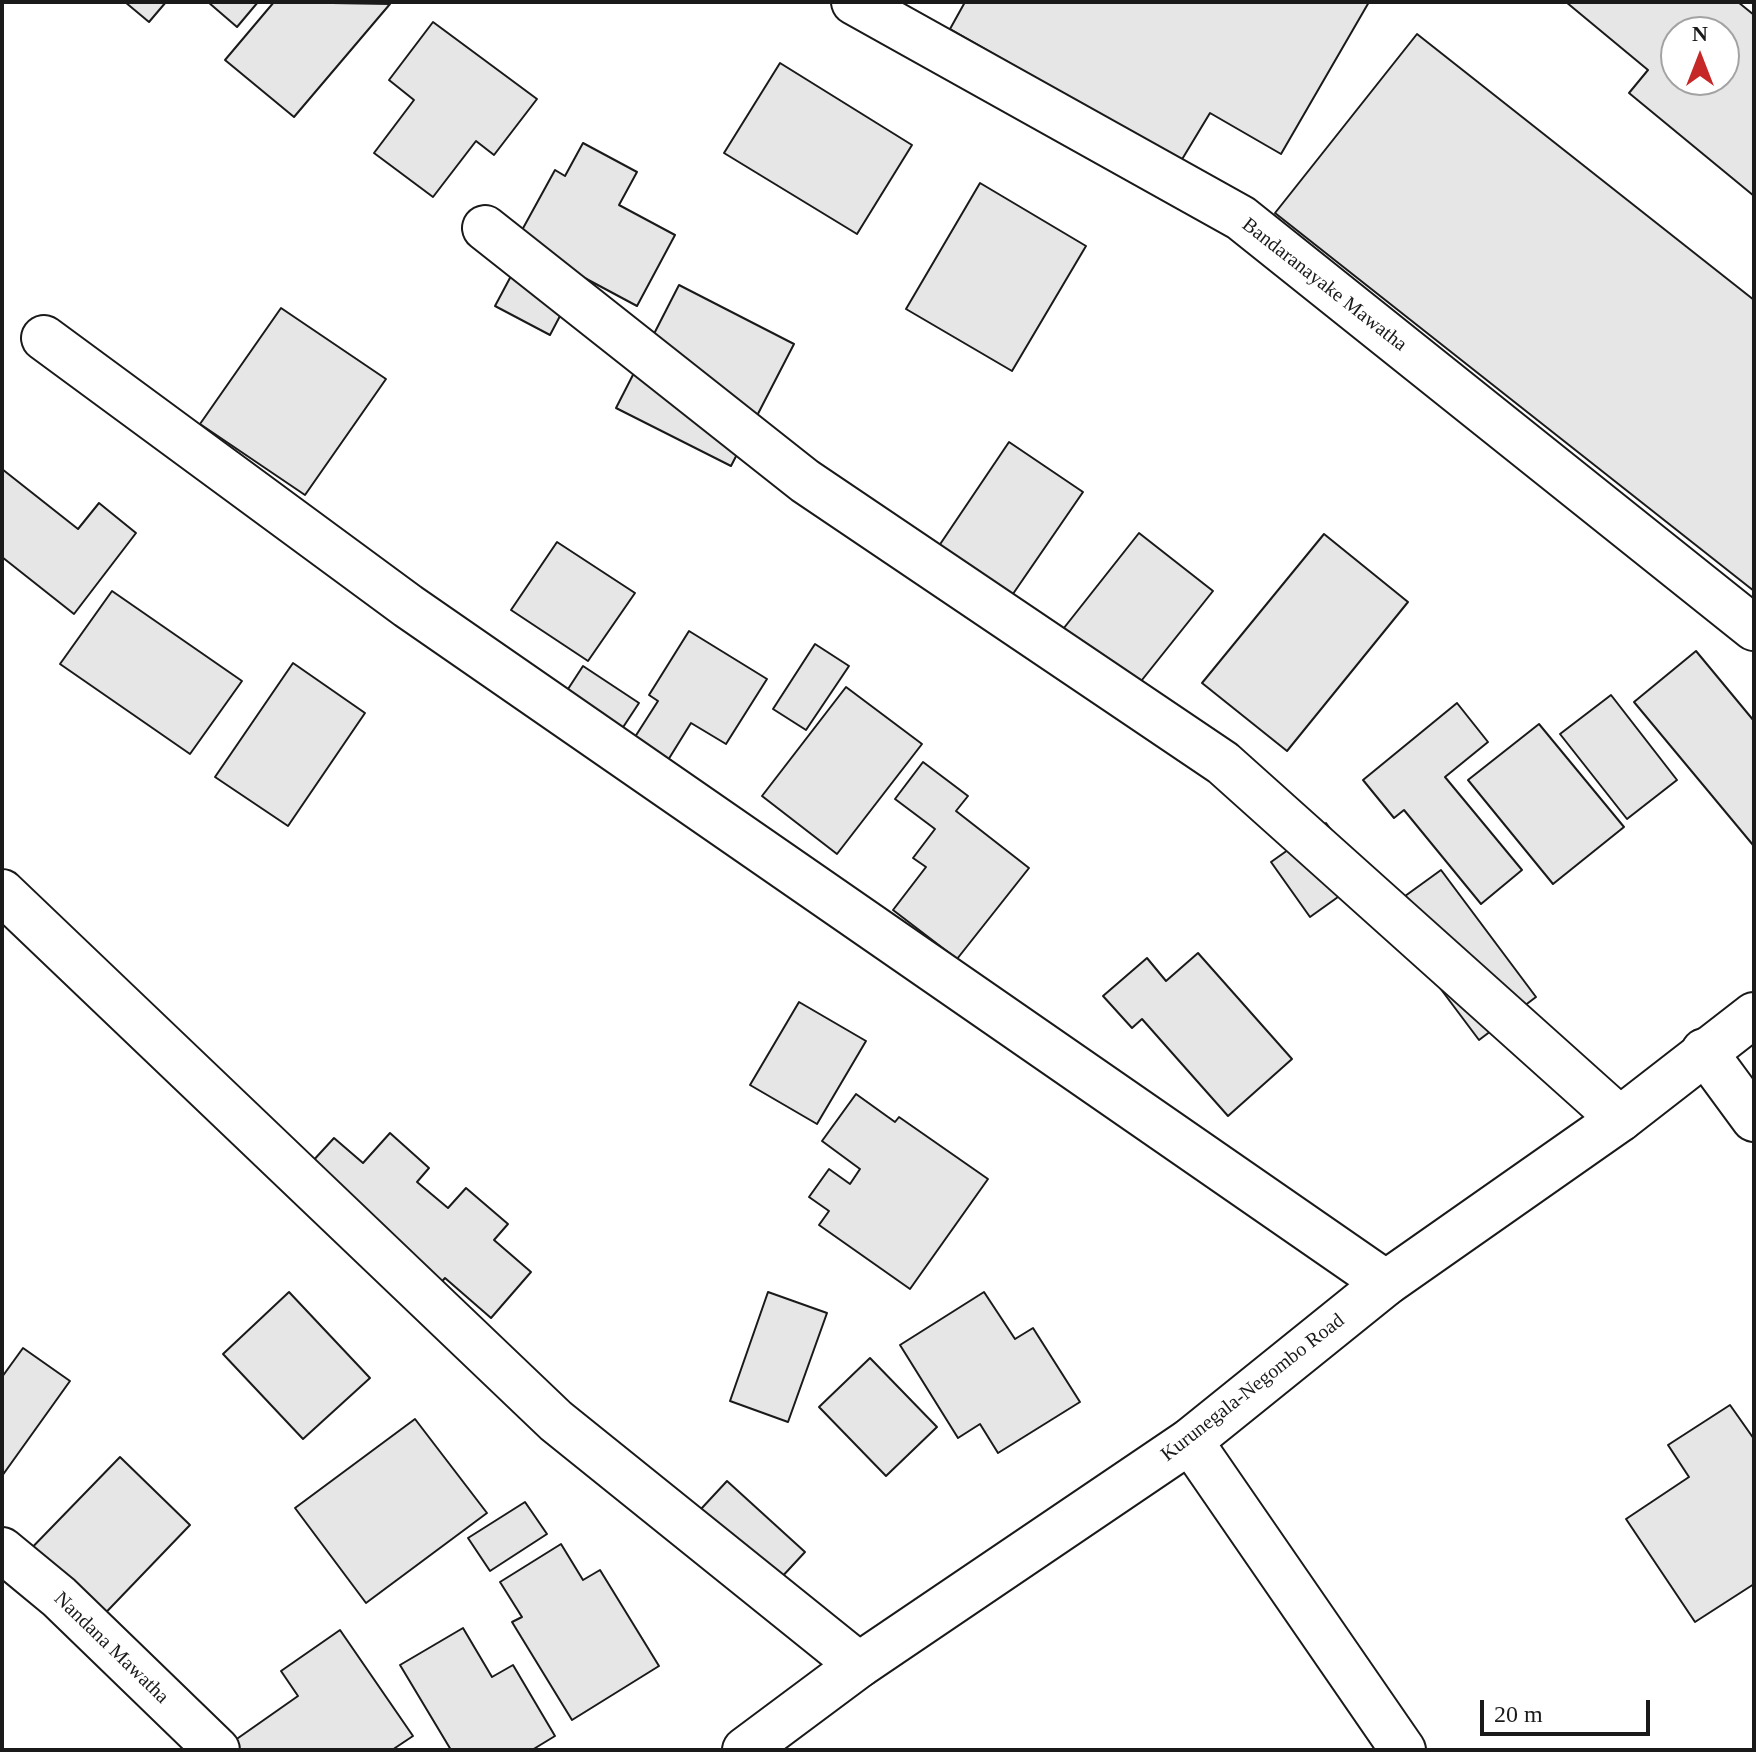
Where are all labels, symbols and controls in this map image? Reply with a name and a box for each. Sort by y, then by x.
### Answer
north arrow [1660,16,1740,96]
text: N [1692,21,1708,46]
street label: Bandaranayake Mawatha [1237,213,1411,357]
street label: Kurunegala-Negombo Road [1157,1309,1349,1467]
street label: Nandana Mawatha [49,1587,173,1709]
scale bar [1484,1684,1654,1734]
text: 20 m [1494,1701,1543,1727]

